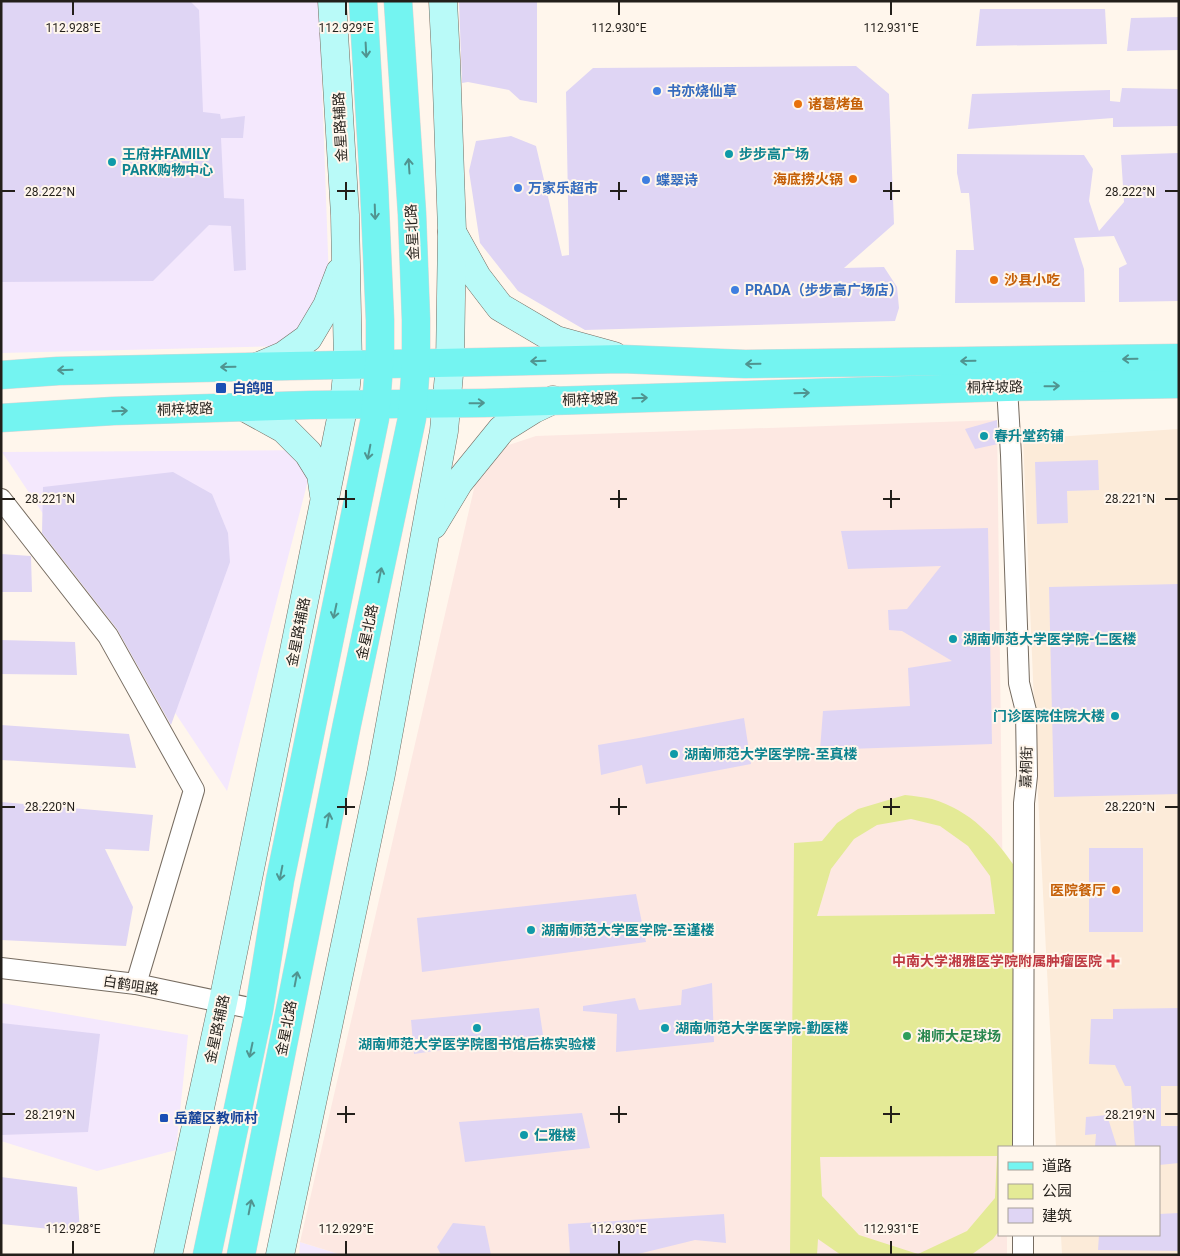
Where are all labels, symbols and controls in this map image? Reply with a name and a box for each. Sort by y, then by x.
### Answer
text: 112.928°E [46,21,101,35]
text: 112.929°E [319,21,374,35]
text: 112.930°E [592,21,647,35]
text: 112.931°E [864,21,919,35]
one-way arrow [361,42,371,58]
place label: 书亦烧仙草 [667,83,737,99]
marker: 书亦烧仙草 [651,85,663,97]
street label: 金星路辅路 [330,92,350,162]
place label: 诸葛烤鱼 [808,96,864,112]
marker: 诸葛烤鱼 [792,98,804,110]
place label: 王府井FAMILY PARK购物中心 [122,146,213,178]
place label: 步步高广场 [739,146,809,162]
marker: 步步高广场 [723,148,735,160]
marker: 王府井FAMILY PARK购物中心 [106,156,118,168]
one-way arrow [404,158,413,174]
place label: 海底捞火锅 [773,171,843,187]
place label: 蝶翠诗 [656,172,698,188]
marker: 海底捞火锅 [847,173,859,185]
marker: 蝶翠诗 [640,174,652,186]
place label: 万家乐超市 [528,180,598,196]
marker: 万家乐超市 [512,182,524,194]
text: 28.222°N [25,185,75,199]
text: 28.222°N [1105,185,1155,199]
one-way arrow [371,204,380,220]
street label: 金星北路 [403,204,421,260]
place label: 沙县小吃 [1004,272,1060,288]
marker: 沙县小吃 [988,274,1000,286]
place label: PRADA（步步高广场店） [745,282,903,298]
marker: PRADA（步步高广场店） [729,284,741,296]
one-way arrow [1122,354,1138,364]
one-way arrow [530,356,546,366]
one-way arrow [960,356,976,366]
one-way arrow [745,359,761,369]
one-way arrow [220,362,236,372]
one-way arrow [57,366,73,375]
street label: 桐梓坡路 [967,379,1023,395]
place label: 白鸽咀 [232,380,274,396]
marker: 白鸽咀 [214,381,228,395]
one-way arrow [1044,381,1060,391]
one-way arrow [794,388,810,398]
street label: 桐梓坡路 [562,390,618,408]
one-way arrow [631,393,647,403]
one-way arrow [469,398,485,408]
street label: 桐梓坡路 [157,400,213,418]
one-way arrow [111,406,127,415]
place label: 春升堂药铺 [994,428,1064,444]
marker: 春升堂药铺 [978,430,990,442]
one-way arrow [363,444,373,460]
text: 28.221°N [25,492,75,506]
text: 28.221°N [1105,492,1155,506]
one-way arrow [375,567,385,583]
street label: 金星路辅路 [283,596,313,668]
one-way arrow [330,603,340,619]
street label: 金星北路 [353,603,381,661]
place label: 湖南师范大学医学院-仁医楼 [963,631,1137,647]
marker: 湖南师范大学医学院-仁医楼 [947,633,959,645]
place label: 门诊医院住院大楼 [993,708,1105,724]
marker: 门诊医院住院大楼 [1109,710,1121,722]
place label: 湖南师范大学医学院-至真楼 [684,746,858,762]
street label: 嘉桐街 [1017,746,1035,788]
marker: 湖南师范大学医学院-至真楼 [668,748,680,760]
text: 28.220°N [25,800,75,814]
text: 28.220°N [1105,800,1155,814]
one-way arrow [324,812,333,828]
one-way arrow [276,865,286,881]
place label: 医院餐厅 [1050,882,1106,898]
marker: 医院餐厅 [1110,884,1122,896]
place label: 湖南师范大学医学院-至谨楼 [541,922,715,938]
marker: 湖南师范大学医学院-至谨楼 [525,924,537,936]
place label: 中南大学湘雅医学院附属肿瘤医院 [892,953,1102,969]
marker: 中南大学湘雅医学院附属肿瘤医院 [1106,954,1120,968]
one-way arrow [292,971,301,987]
street label: 白鹤咀路 [102,973,160,997]
street label: 金星路辅路 [202,993,232,1065]
street label: 金星北路 [273,999,299,1057]
place label: 湖南师范大学医学院-勤医楼 [675,1020,849,1036]
marker: 湖南师范大学医学院图书馆后栋实验楼 [471,1022,483,1034]
marker: 湖南师范大学医学院-勤医楼 [659,1022,671,1034]
place label: 湘师大足球场 [917,1028,1001,1044]
marker: 湘师大足球场 [901,1030,913,1042]
place label: 湖南师范大学医学院图书馆后栋实验楼 [358,1036,596,1052]
one-way arrow [246,1042,255,1058]
text: 28.219°N [25,1108,75,1122]
text: 28.219°N [1105,1108,1155,1122]
place label: 岳麓区教师村 [174,1110,258,1126]
marker: 岳麓区教师村 [158,1112,170,1124]
place label: 仁雅楼 [534,1127,576,1143]
marker: 仁雅楼 [518,1129,530,1141]
legend [998,1146,1160,1236]
text: 道路 [1042,1157,1072,1175]
text: 公园 [1042,1182,1072,1200]
one-way arrow [246,1199,256,1215]
text: 建筑 [1042,1207,1072,1225]
text: 112.928°E [46,1222,101,1236]
text: 112.929°E [319,1222,374,1236]
text: 112.930°E [592,1222,647,1236]
text: 112.931°E [864,1222,919,1236]

